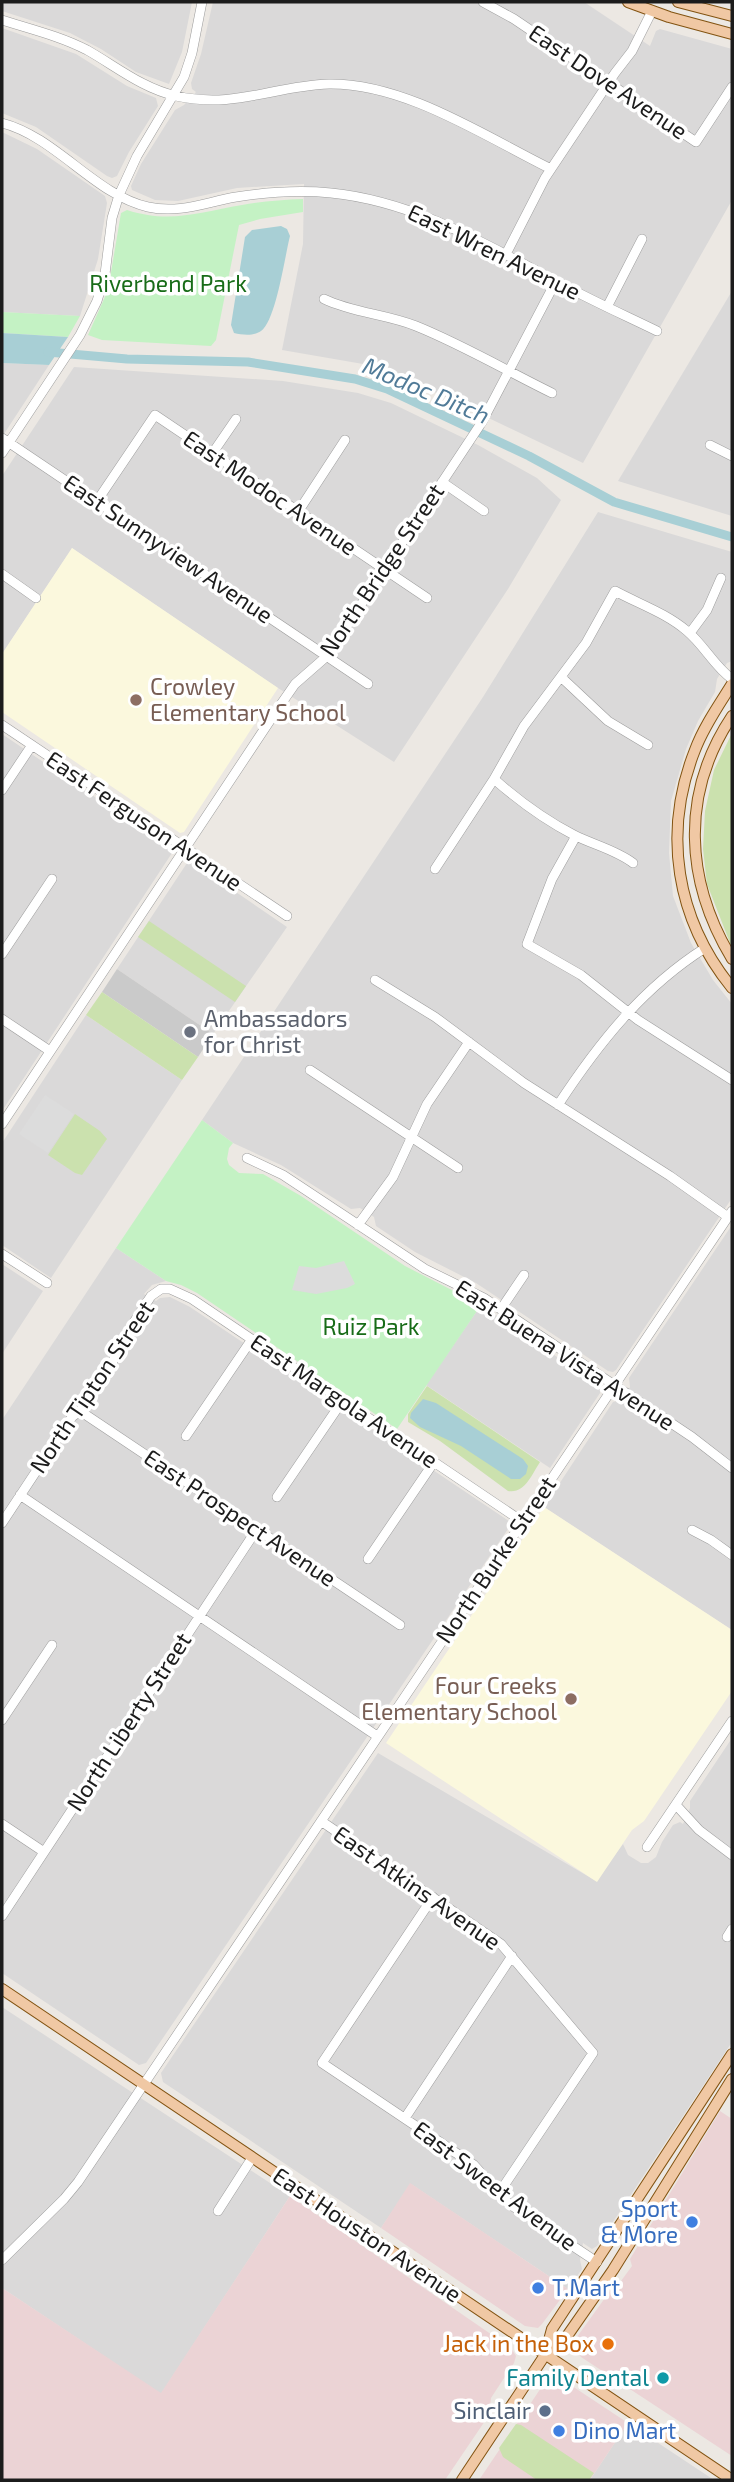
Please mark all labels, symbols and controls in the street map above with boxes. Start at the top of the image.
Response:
street label: East Dove Avenue [524,18,693,145]
street label: East Wren Avenue [404,197,585,305]
park label: Riverbend Park [89,269,247,297]
water label: Modoc Ditch [359,350,494,429]
street label: East Modoc Avenue [178,424,363,561]
street label: East Sunnyview Avenue [59,468,279,629]
street label: North Bridge Street [313,478,449,661]
place label: Crowley Elementary School [150,672,346,726]
marker: Crowley Elementary School [128,692,144,708]
street label: East Ferguson Avenue [41,744,248,896]
place label: Ambassadors for Christ [204,1004,347,1058]
marker: Ambassadors for Christ [182,1024,198,1040]
street label: East Buena Vista Avenue [451,1273,680,1436]
street label: North Tipton Street [23,1295,159,1478]
park label: Ruiz Park [323,1312,420,1340]
street label: East Margola Avenue [246,1327,444,1473]
street label: East Prospect Avenue [139,1442,342,1592]
street label: North Burke Street [429,1471,561,1648]
street label: North Liberty Street [60,1627,197,1816]
place label: Four Creeks Elementary School [361,1671,557,1725]
marker: Four Creeks Elementary School [563,1691,579,1707]
street label: East Atkins Avenue [329,1819,506,1955]
street label: East Sweet Avenue [408,2114,583,2256]
street label: East Houston Avenue [268,2161,467,2308]
place label: Sport & More [601,2194,678,2248]
marker: Sport & More [684,2214,700,2230]
place label: T.Mart [552,2273,620,2301]
marker: T.Mart [530,2280,546,2296]
place label: Jack in the Box [443,2329,594,2357]
marker: Jack in the Box [600,2336,616,2352]
place label: Family Dental [506,2363,649,2391]
marker: Family Dental [655,2370,671,2386]
place label: Sinclair [453,2396,531,2424]
marker: Sinclair [537,2403,553,2419]
place label: Dino Mart [573,2416,677,2444]
marker: Dino Mart [551,2423,567,2439]

